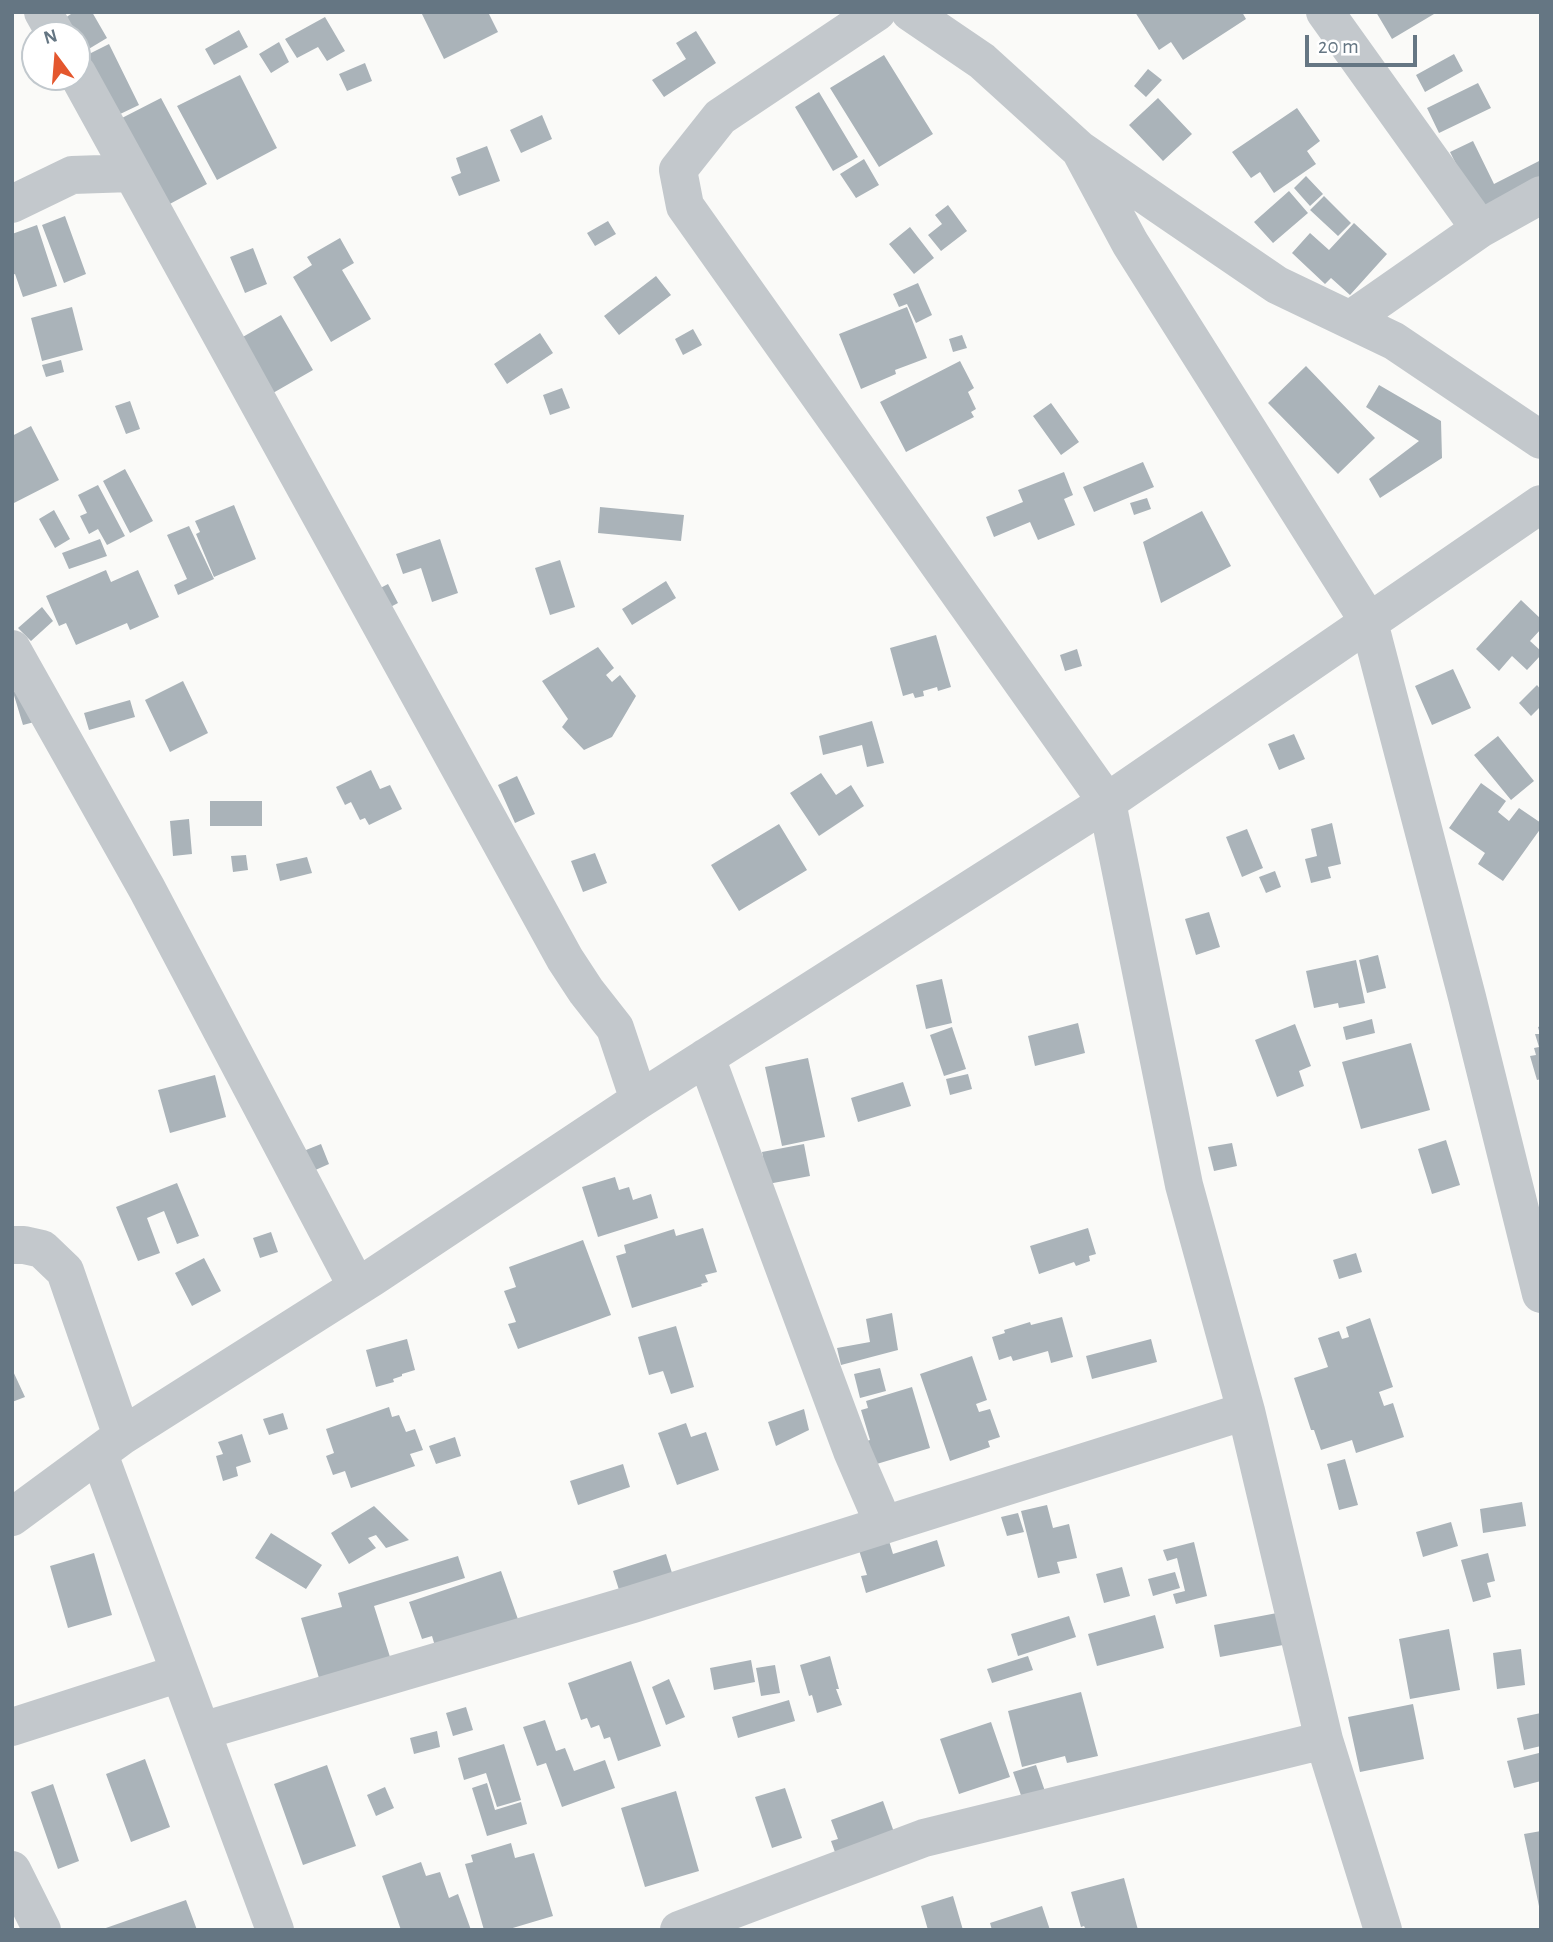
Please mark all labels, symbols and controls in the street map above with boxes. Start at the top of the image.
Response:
north arrow [21,21,91,91]
scale bar [1308,21,1420,65]
text: N [42,26,60,48]
text: 20 m [1318,36,1359,57]

